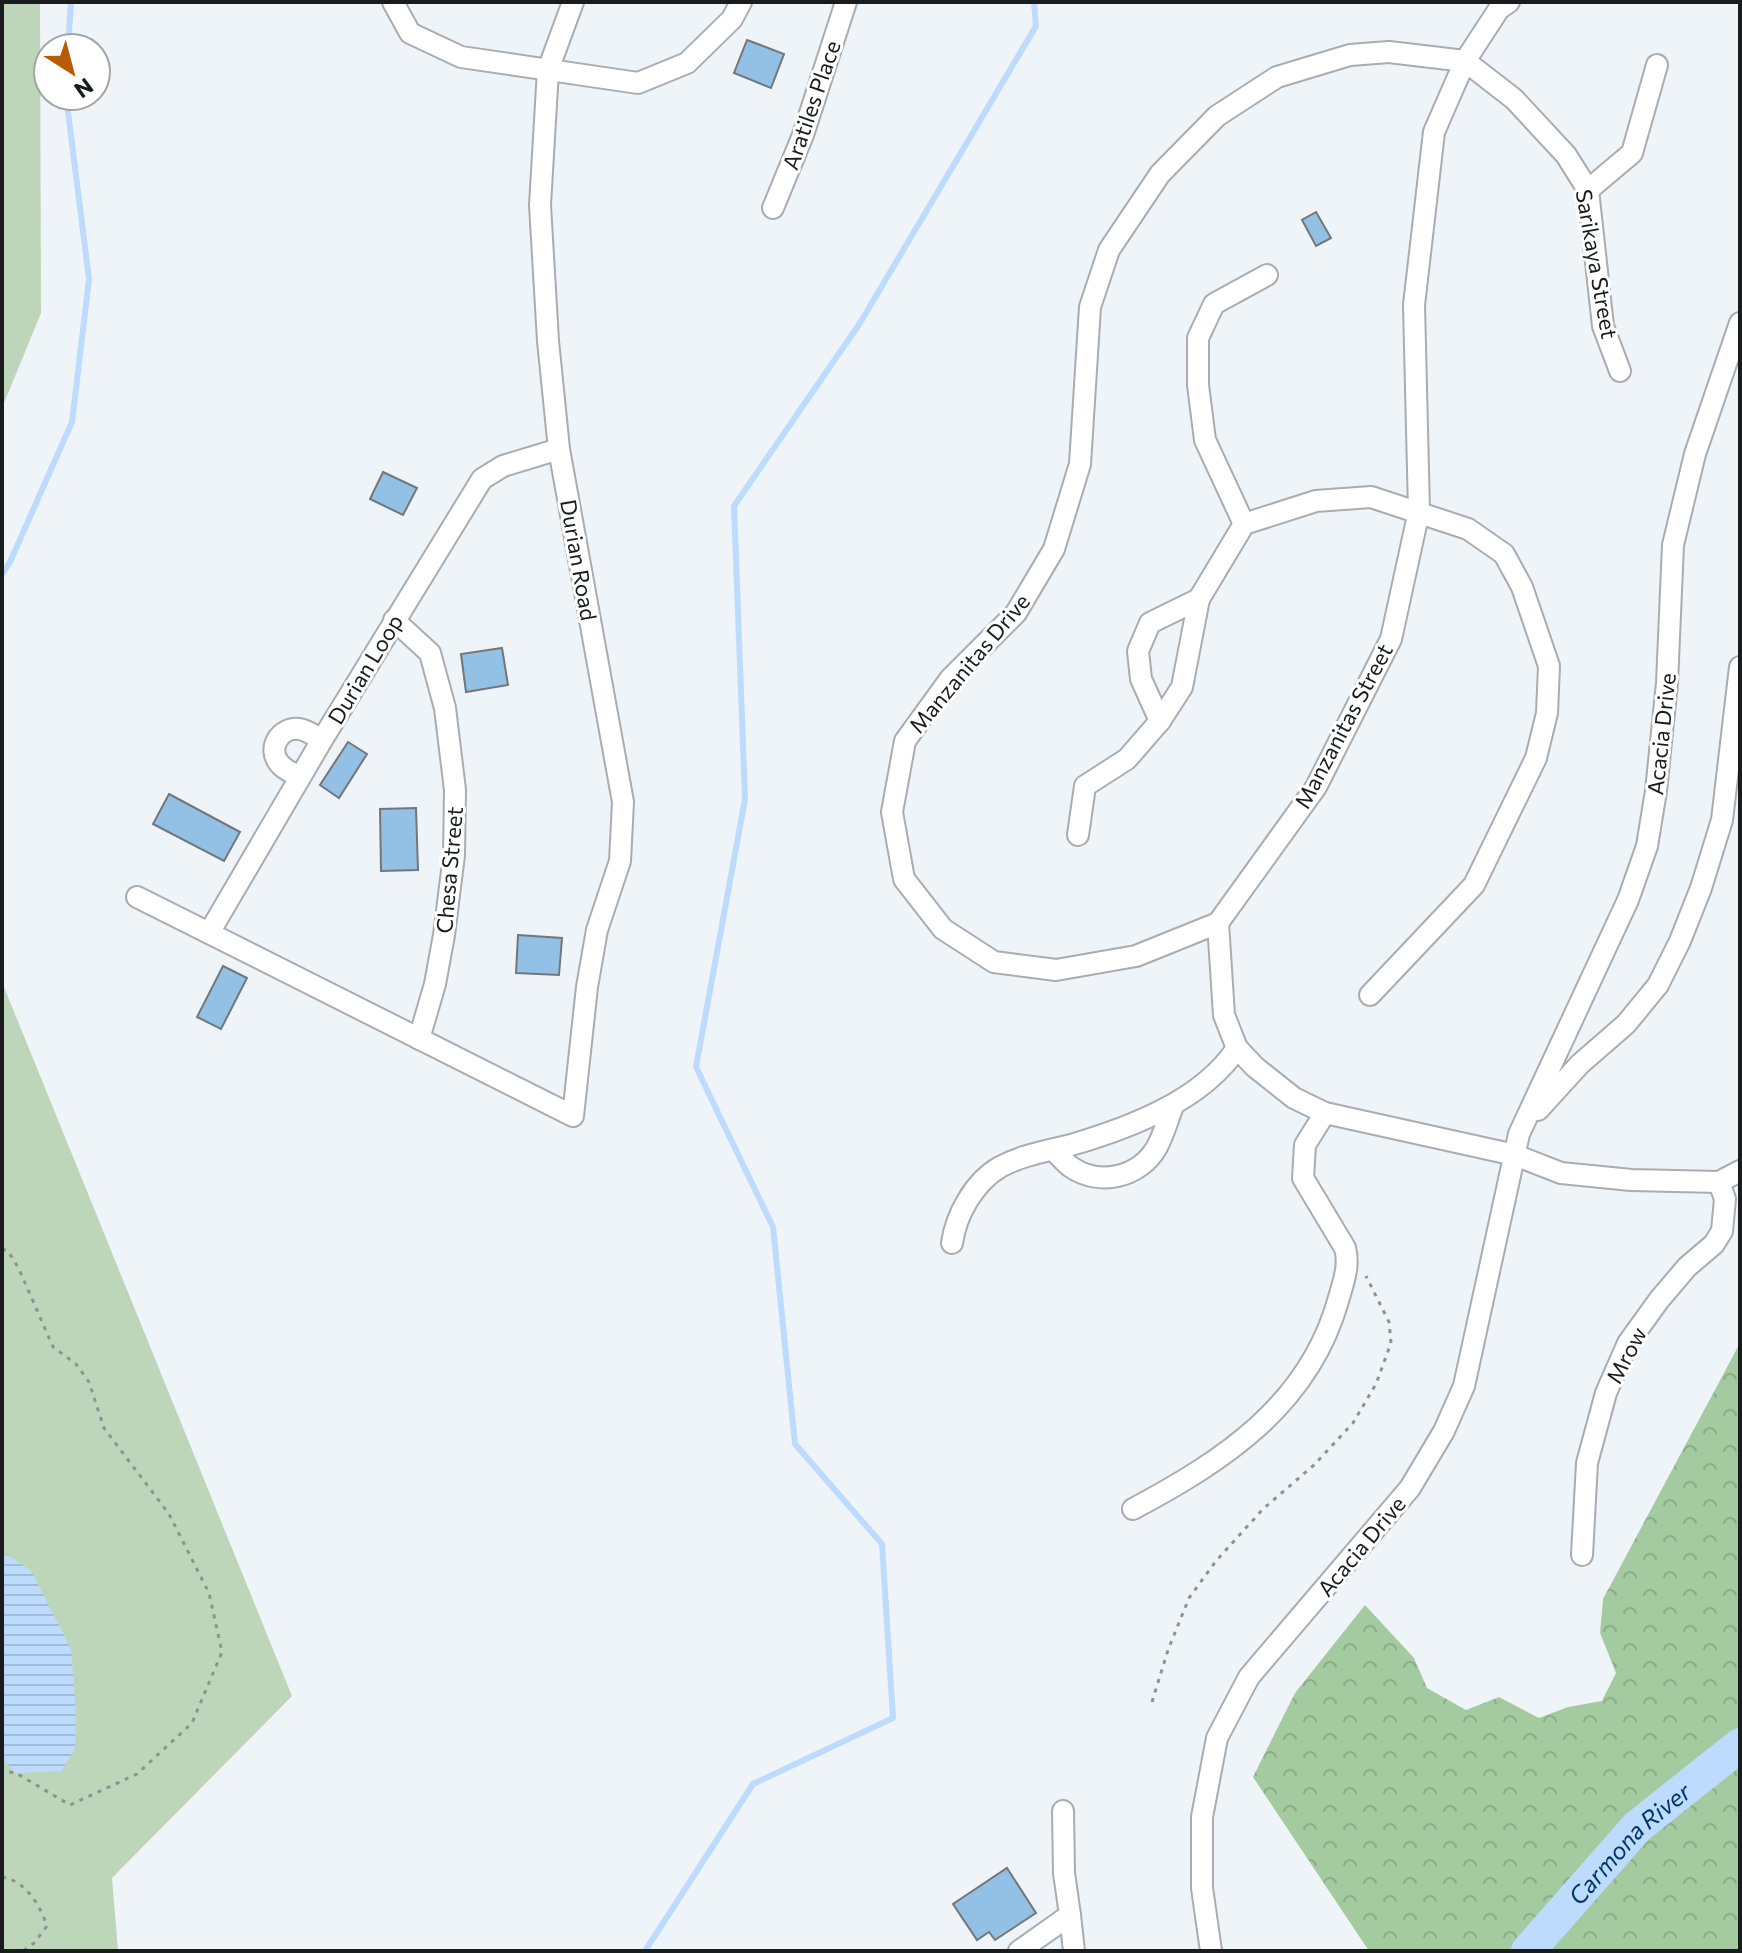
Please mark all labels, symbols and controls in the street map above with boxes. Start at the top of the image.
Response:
north arrow [32,32,112,112]
street label: Aratiles Place [776,37,846,173]
text: N [69,73,99,104]
street label: Sarikaya Street [1571,187,1623,341]
street label: Durian Road [555,497,603,623]
street label: Manzanitas Drive [903,588,1035,738]
street label: Durian Loop [322,609,408,729]
street label: Manzanitas Street [1288,639,1398,813]
street label: Acacia Drive [1641,672,1681,796]
street label: Chesa Street [430,805,468,935]
street label: Mrow [1600,1322,1652,1388]
street label: Acacia Drive [1311,1490,1411,1602]
water label: Carmona River [1562,1775,1697,1910]

